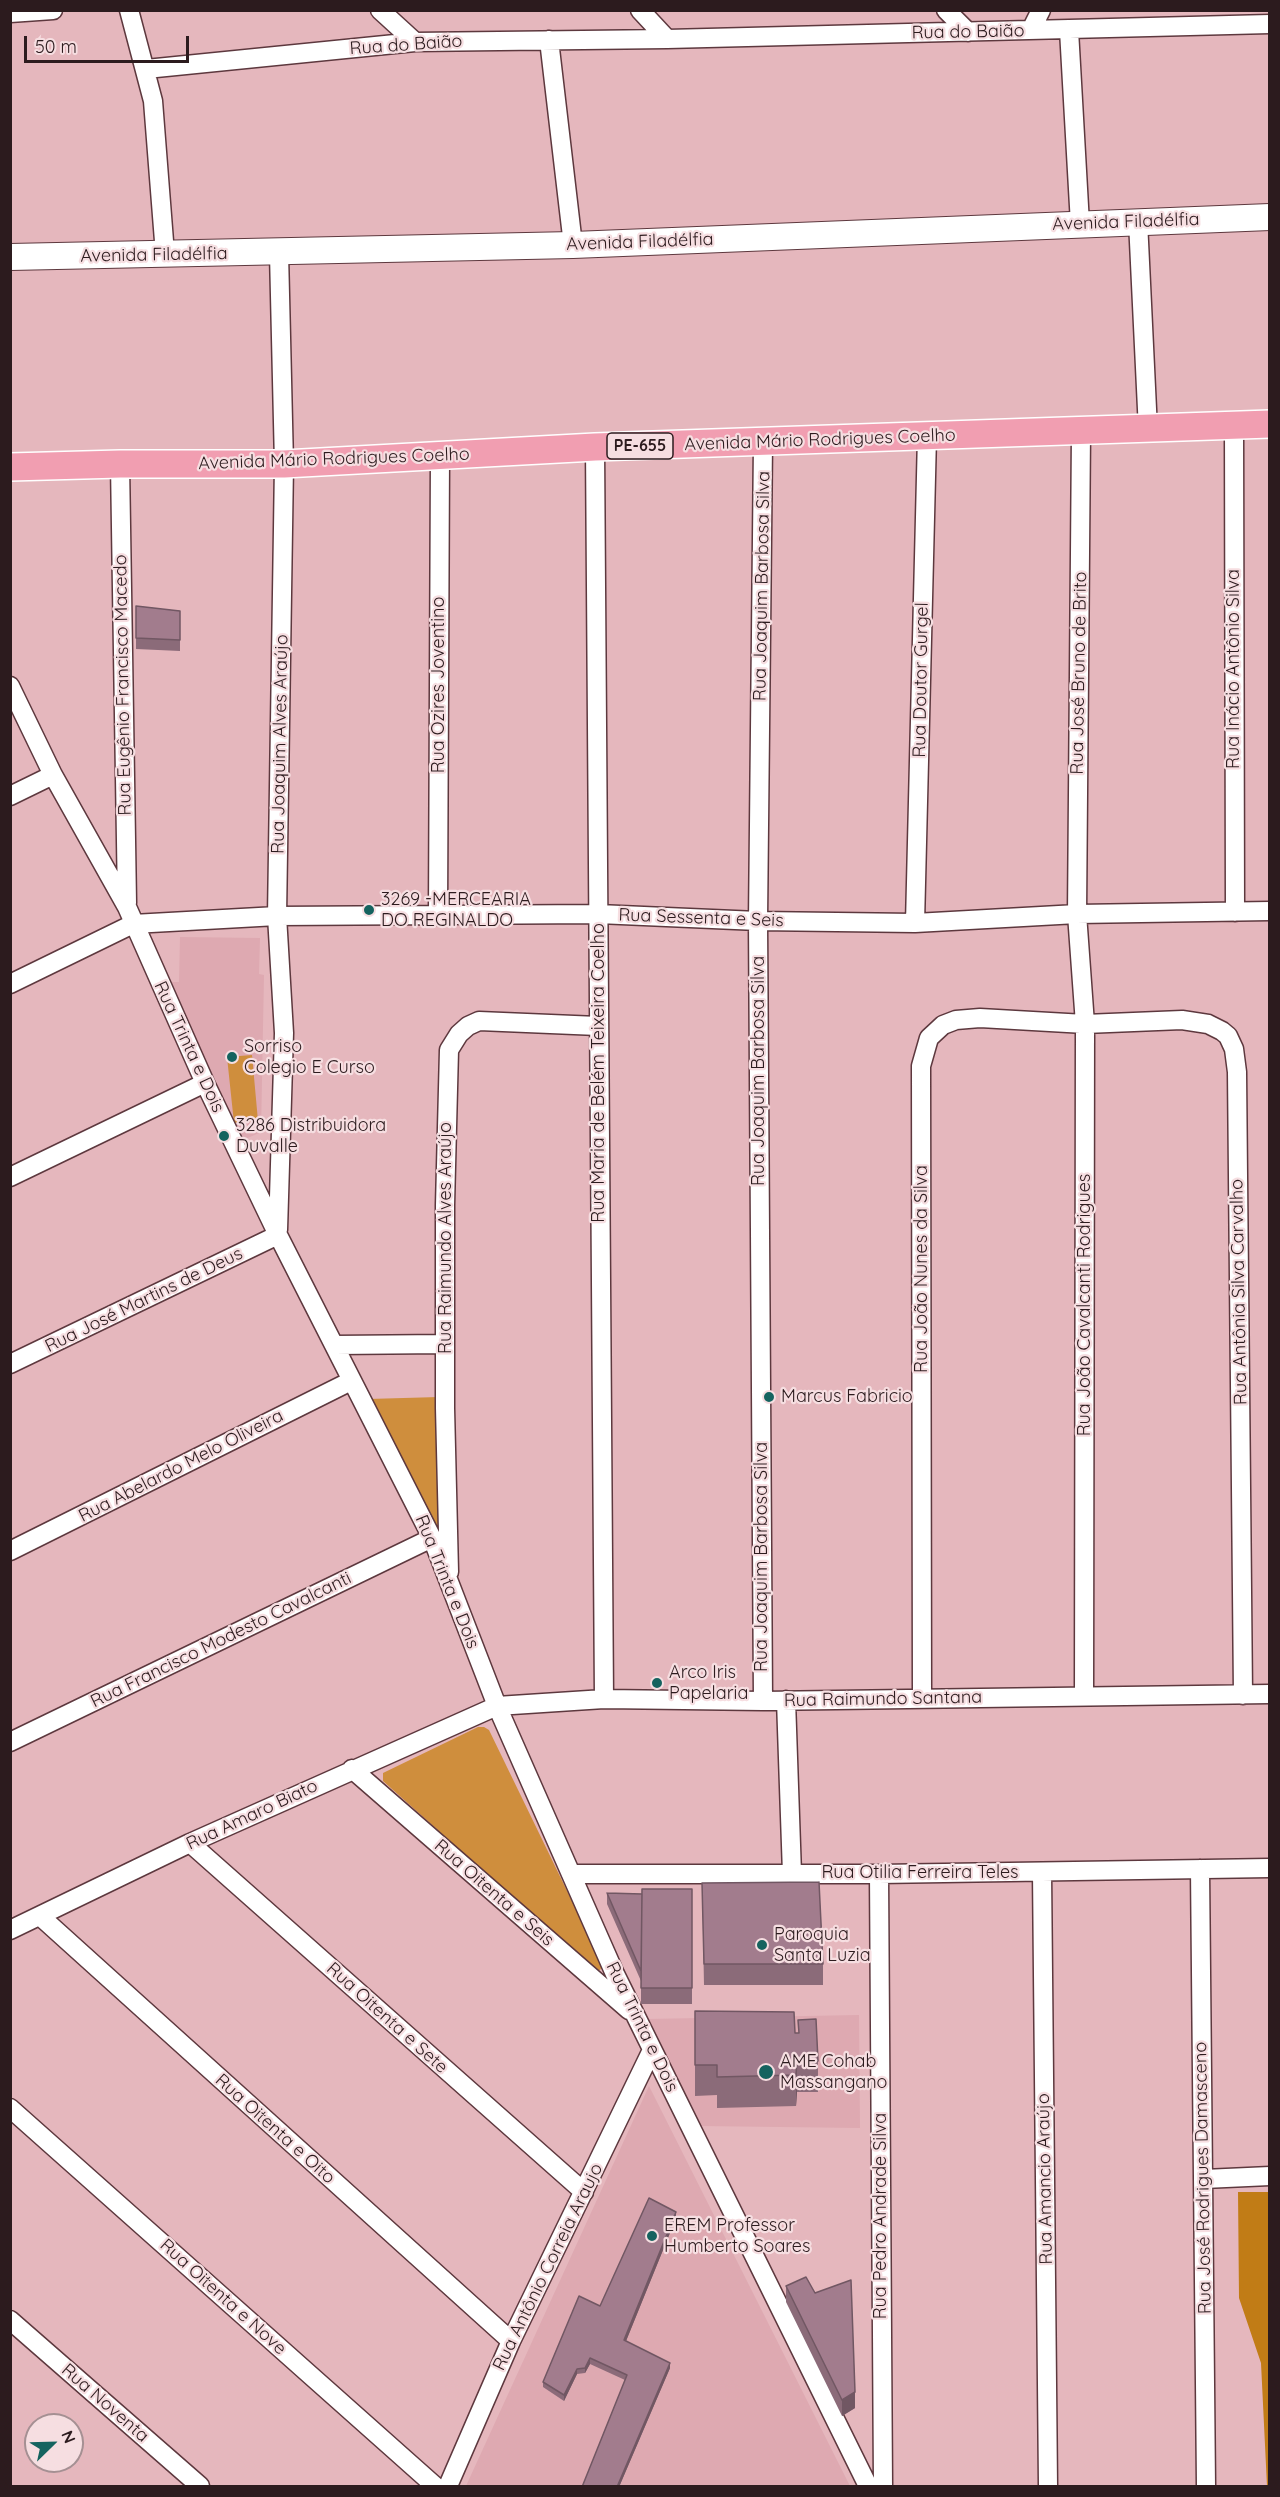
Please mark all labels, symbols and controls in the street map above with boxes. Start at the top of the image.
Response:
street label: Rua do Baião [911,20,1025,44]
scale bar [27,24,192,62]
street label: Rua do Baião [349,30,463,60]
text: 50 m [35,35,77,58]
street label: Avenida Filadélfia [1052,209,1200,235]
street label: Avenida Filadélfia [566,229,714,255]
street label: Avenida Filadélfia [80,243,228,267]
street label: Avenida Mário Rodrigues Coelho [684,424,956,456]
road number: PE-655 [607,433,673,459]
street label: Avenida Mário Rodrigues Coelho [198,443,470,475]
street label: Rua Joaquim Barbosa Silva [749,471,775,701]
street label: Rua Eugênio Francisco Macedo [110,554,136,816]
street label: Rua Inácio Antônio Silva [1223,569,1245,769]
street label: Rua José Bruno de Brito [1066,571,1092,775]
street label: Rua Ozires Joventino [428,597,450,773]
street label: Rua Doutor Gurgel [909,602,933,758]
street label: Rua Joaquim Alves Araújo [267,634,293,854]
place label: 3269 -MERCEARIA DO REGINALDO [381,889,531,932]
marker: 3269 -MERCEARIA DO REGINALDO [362,903,376,917]
street label: Rua Sessenta e Seis [618,904,784,932]
street label: Rua Maria de Belém Teixeira Coelho [588,923,610,1223]
street label: Rua Joaquim Barbosa Silva [748,956,770,1186]
street label: Rua Trinta e Dois [149,978,229,1116]
place label: Sorriso Colegio E Curso [244,1036,375,1078]
marker: Sorriso Colegio E Curso [225,1050,239,1064]
place label: 3286 Distribuidora Duvalle [236,1115,386,1158]
street label: Rua Raimundo Alves Araújo [435,1122,457,1354]
marker: 3286 Distribuidora Duvalle [217,1129,231,1143]
street label: Rua João Nunes da Silva [911,1165,933,1373]
street label: Rua João Cavalcanti Rodrigues [1074,1174,1096,1436]
street label: Rua Antônia Silva Carvalho [1226,1179,1252,1405]
street label: Rua José Martins de Deus [42,1243,246,1357]
place label: Marcus Fabricio [781,1386,913,1408]
marker: Marcus Fabricio [762,1390,776,1404]
street label: Rua Abelardo Melo Oliveira [75,1405,287,1527]
street label: Rua Joaquim Barbosa Silva [751,1442,773,1672]
street label: Rua Trinta e Dois [410,1512,484,1652]
street label: Rua Francisco Modesto Cavalcanti [87,1567,355,1713]
place label: Arco Iris Papelaria [669,1662,748,1704]
marker: Arco Iris Papelaria [650,1676,664,1690]
street label: Rua Raimundo Santana [784,1686,982,1712]
street label: Rua Amaro Biato [183,1775,321,1855]
street label: Rua Oitenta e Seis [430,1835,558,1951]
street label: Rua Otilia Ferreira Teles [821,1862,1019,1884]
place label: Paroquia Santa Luzia [774,1924,871,1966]
marker: Paroquia Santa Luzia [755,1938,769,1952]
street label: Rua Oitenta e Sete [322,1958,452,2078]
street label: Rua Trinta e Dois [601,1958,683,2096]
street label: Rua José Rodrigues Damasceno [1190,2042,1216,2314]
place label: AME Cohab Massangano [780,2051,887,2094]
marker: AME Cohab Massangano [757,2063,775,2081]
street label: Rua Oitenta e Oito [211,2070,339,2188]
street label: Rua Amancio Araújo [1033,2093,1057,2265]
street label: Rua Pedro Andrade Silva [870,2113,892,2319]
street label: Rua Antônio Correia Araujo [488,2160,608,2374]
place label: EREM Professor Humberto Soares [664,2215,810,2258]
marker: EREM Professor Humberto Soares [645,2229,659,2243]
street label: Rua Oitenta e Nove [155,2235,291,2359]
street label: Rua Noventa [57,2359,153,2447]
north arrow [24,2413,84,2473]

